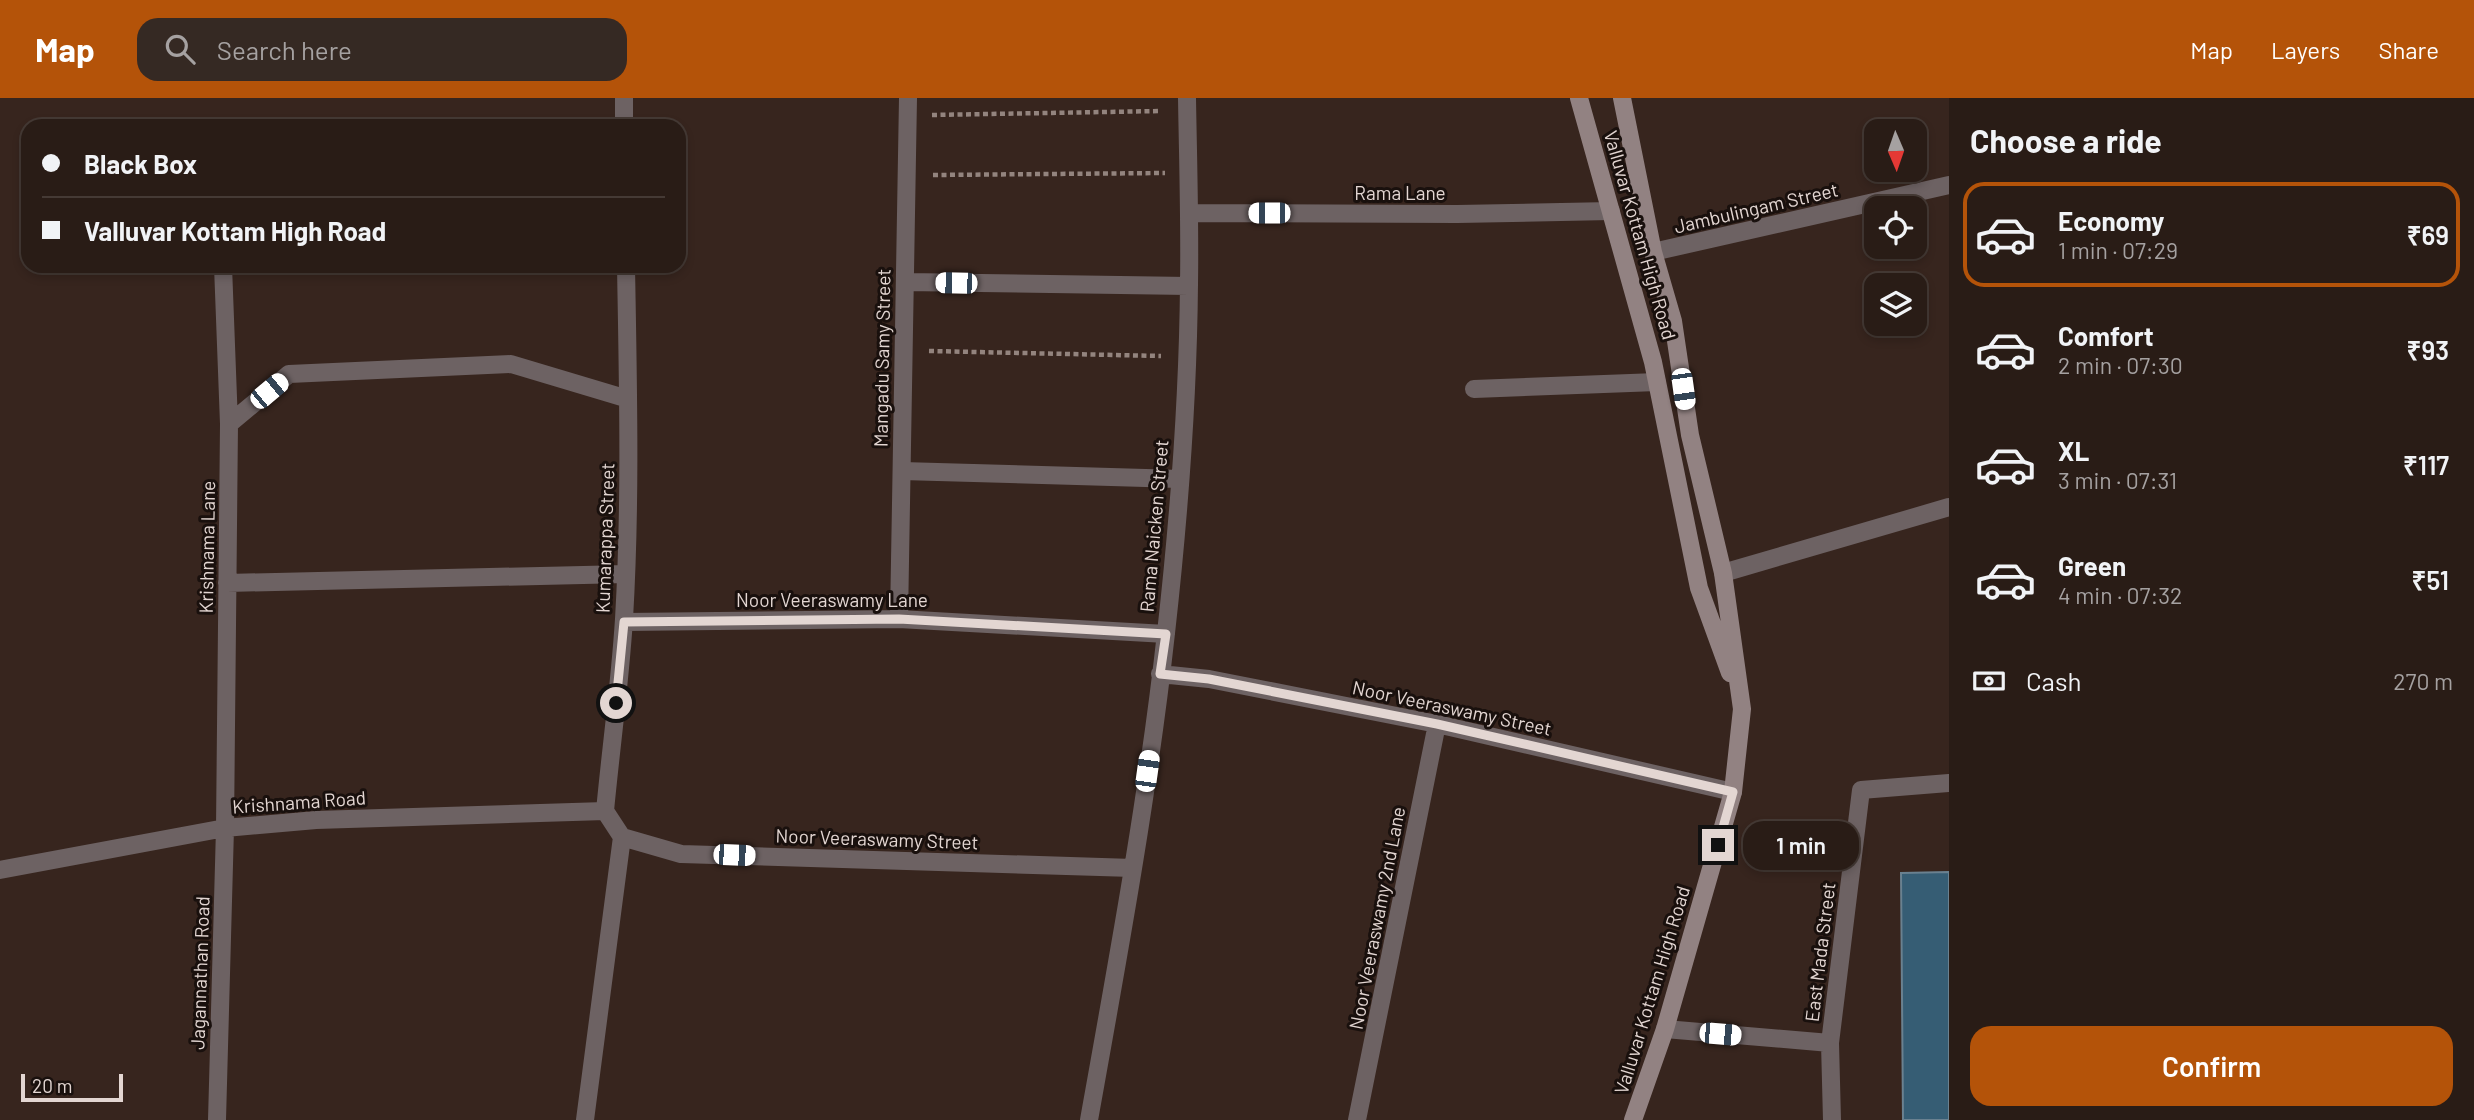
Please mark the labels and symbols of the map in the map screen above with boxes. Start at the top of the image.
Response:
north arrow [1864,119,1927,182]
street label: Valluvar Kottam High Road [1600,128,1681,342]
street label: Jambulingam Street [1672,177,1840,238]
street label: Rama Lane [1354,181,1446,204]
car [1249,203,1291,224]
street label: Mangadu Samy Street [868,269,895,447]
car [935,272,978,294]
car [1670,367,1697,411]
car [247,369,292,413]
street label: Rama Naicken Street [1135,439,1172,613]
street label: Kumarappa Street [590,463,619,613]
street label: Krishnama Lane [194,480,219,614]
street label: Noor Veeraswamy Lane [736,588,928,611]
street label: Noor Veeraswamy Street [1350,675,1554,740]
route start [600,687,632,719]
car [1134,749,1161,793]
street label: Krishnama Road [231,785,367,818]
street label: Noor Veeraswamy 2nd Lane [1344,805,1409,1031]
callout: 1 min [1742,820,1858,870]
street label: Noor Veeraswamy Street [775,823,979,854]
route end [1702,829,1734,861]
car [713,844,756,866]
street label: East Mada Street [1800,881,1839,1023]
street label: Valluvar Kottam High Road [1609,883,1694,1097]
street label: Jagannathan Road [185,896,214,1050]
car [1699,1022,1742,1046]
scale bar [21,1071,122,1103]

